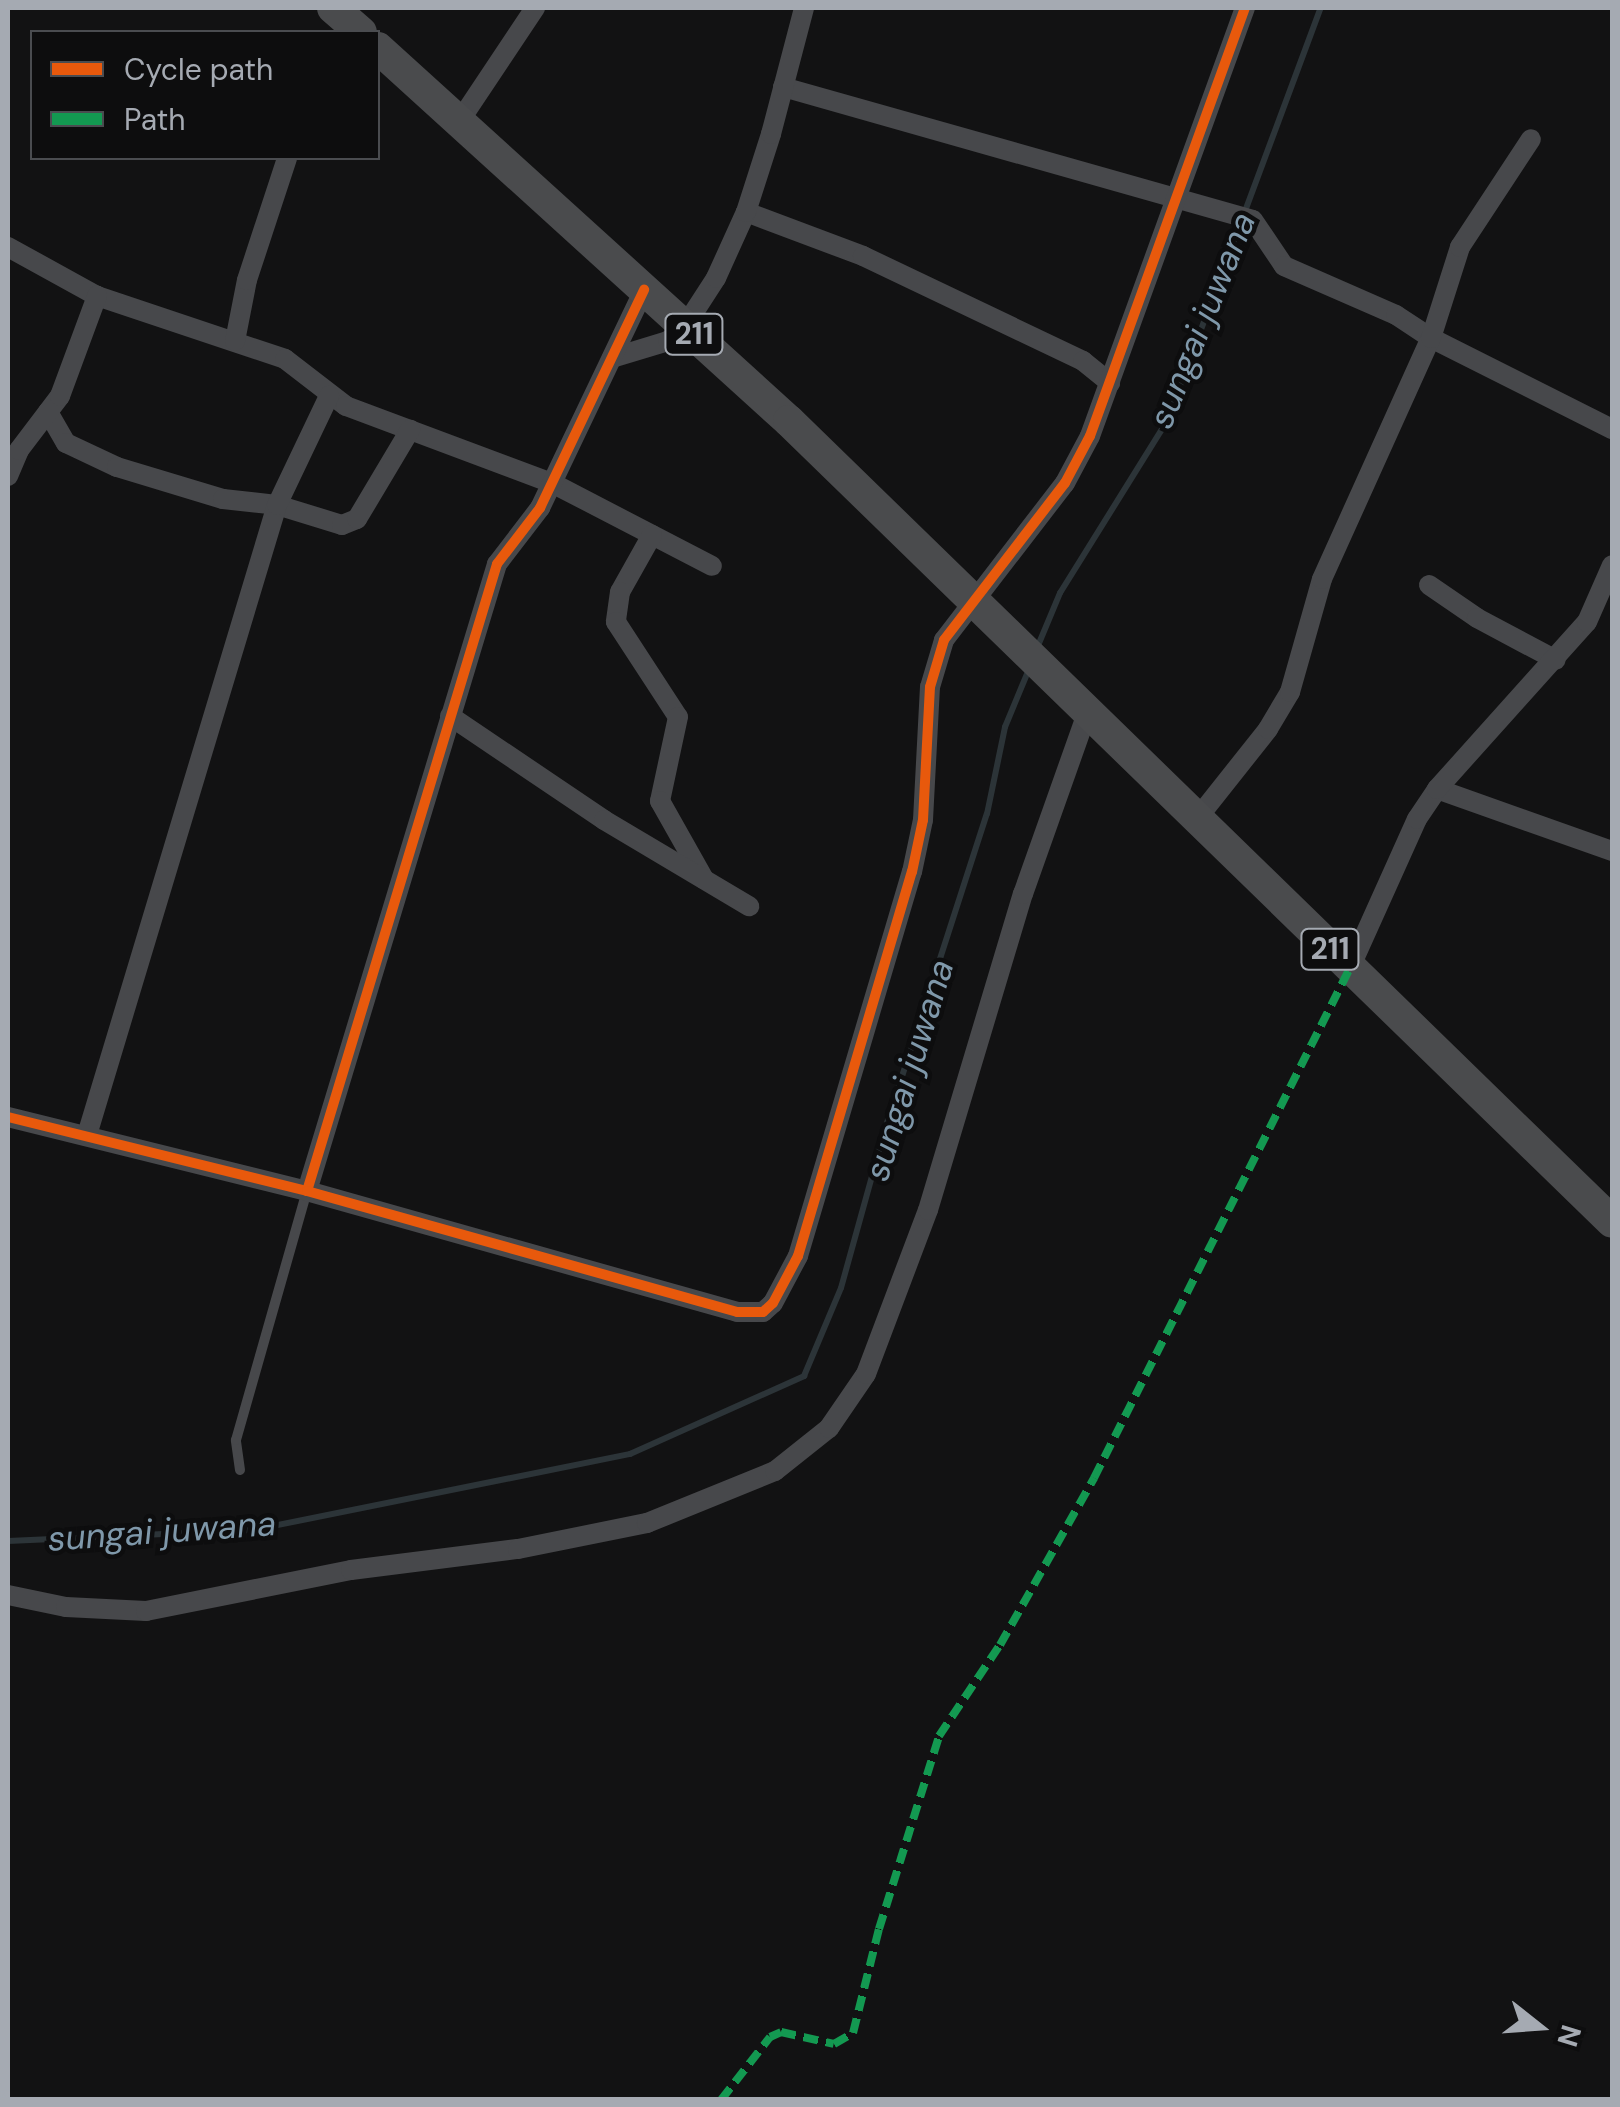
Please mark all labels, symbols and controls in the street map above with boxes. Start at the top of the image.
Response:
legend [30,30,380,160]
text: Cycle path [124,50,273,89]
text: Path [124,100,186,139]
water label: sungai juwana [1140,206,1264,434]
road number: 211 [664,309,724,359]
road number: 211 [1300,924,1360,974]
water label: sungai juwana [855,954,963,1186]
water label: sungai juwana [46,1502,278,1560]
north arrow [1490,1977,1590,2077]
text: N [1548,2021,1590,2051]

